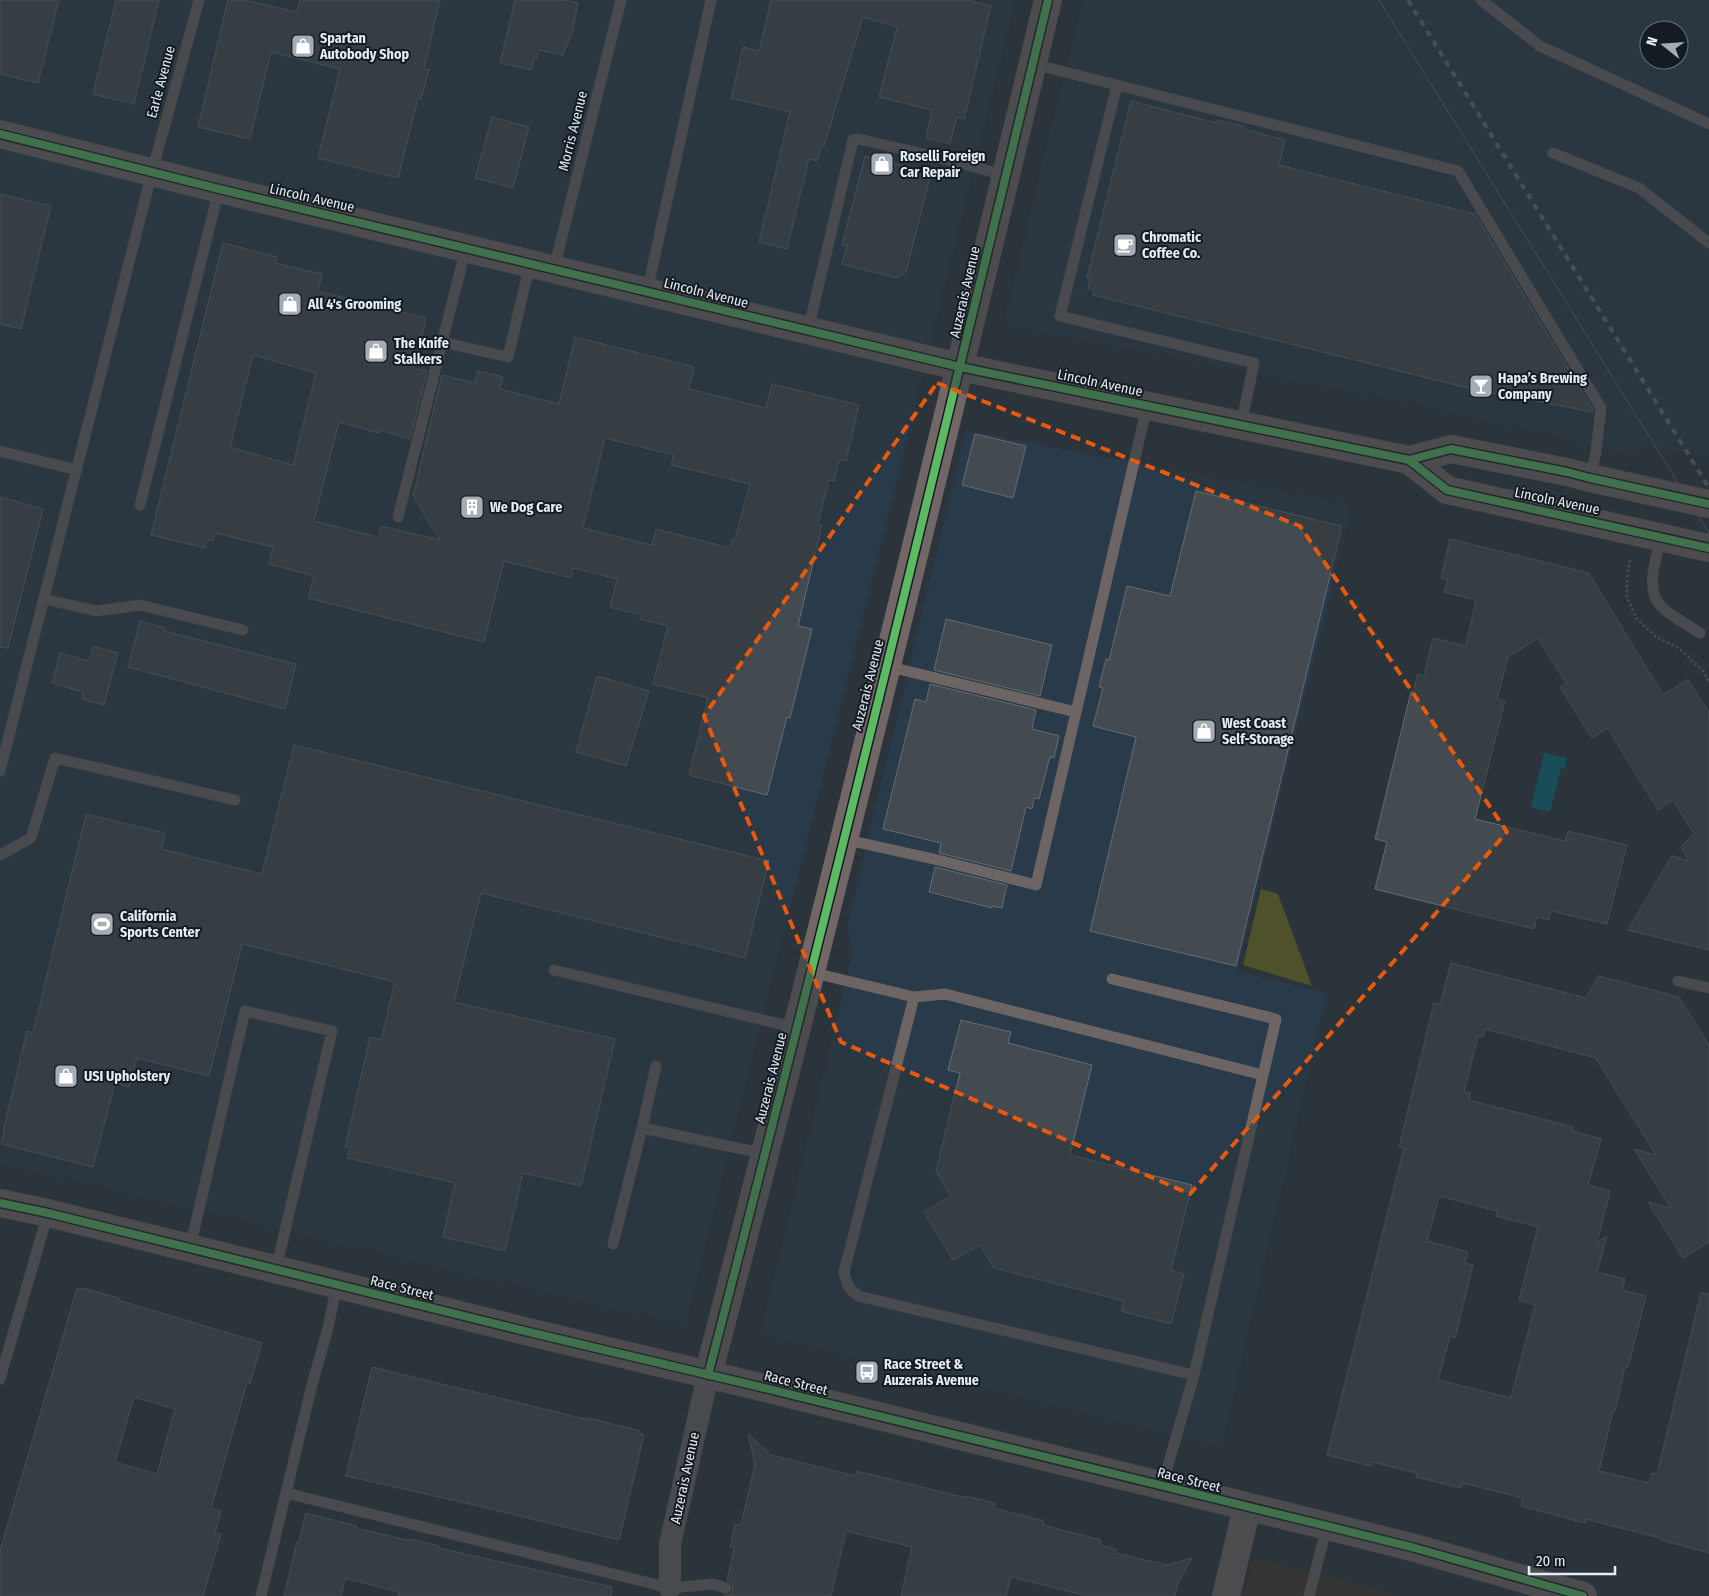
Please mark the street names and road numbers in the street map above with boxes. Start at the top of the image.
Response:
street label: Earle Avenue [143,44,179,120]
street label: Morris Avenue [555,89,591,173]
street label: Lincoln Avenue [268,180,356,216]
street label: Auzerais Avenue [946,245,984,339]
street label: Lincoln Avenue [662,274,750,312]
street label: Lincoln Avenue [1056,366,1144,400]
street label: Lincoln Avenue [1513,484,1601,518]
street label: Auzerais Avenue [848,638,888,732]
street label: Auzerais Avenue [751,1031,791,1125]
street label: Race Street [369,1272,436,1304]
street label: Race Street [763,1367,830,1399]
street label: Auzerais Avenue [667,1431,703,1525]
street label: Race Street [1156,1464,1223,1496]

